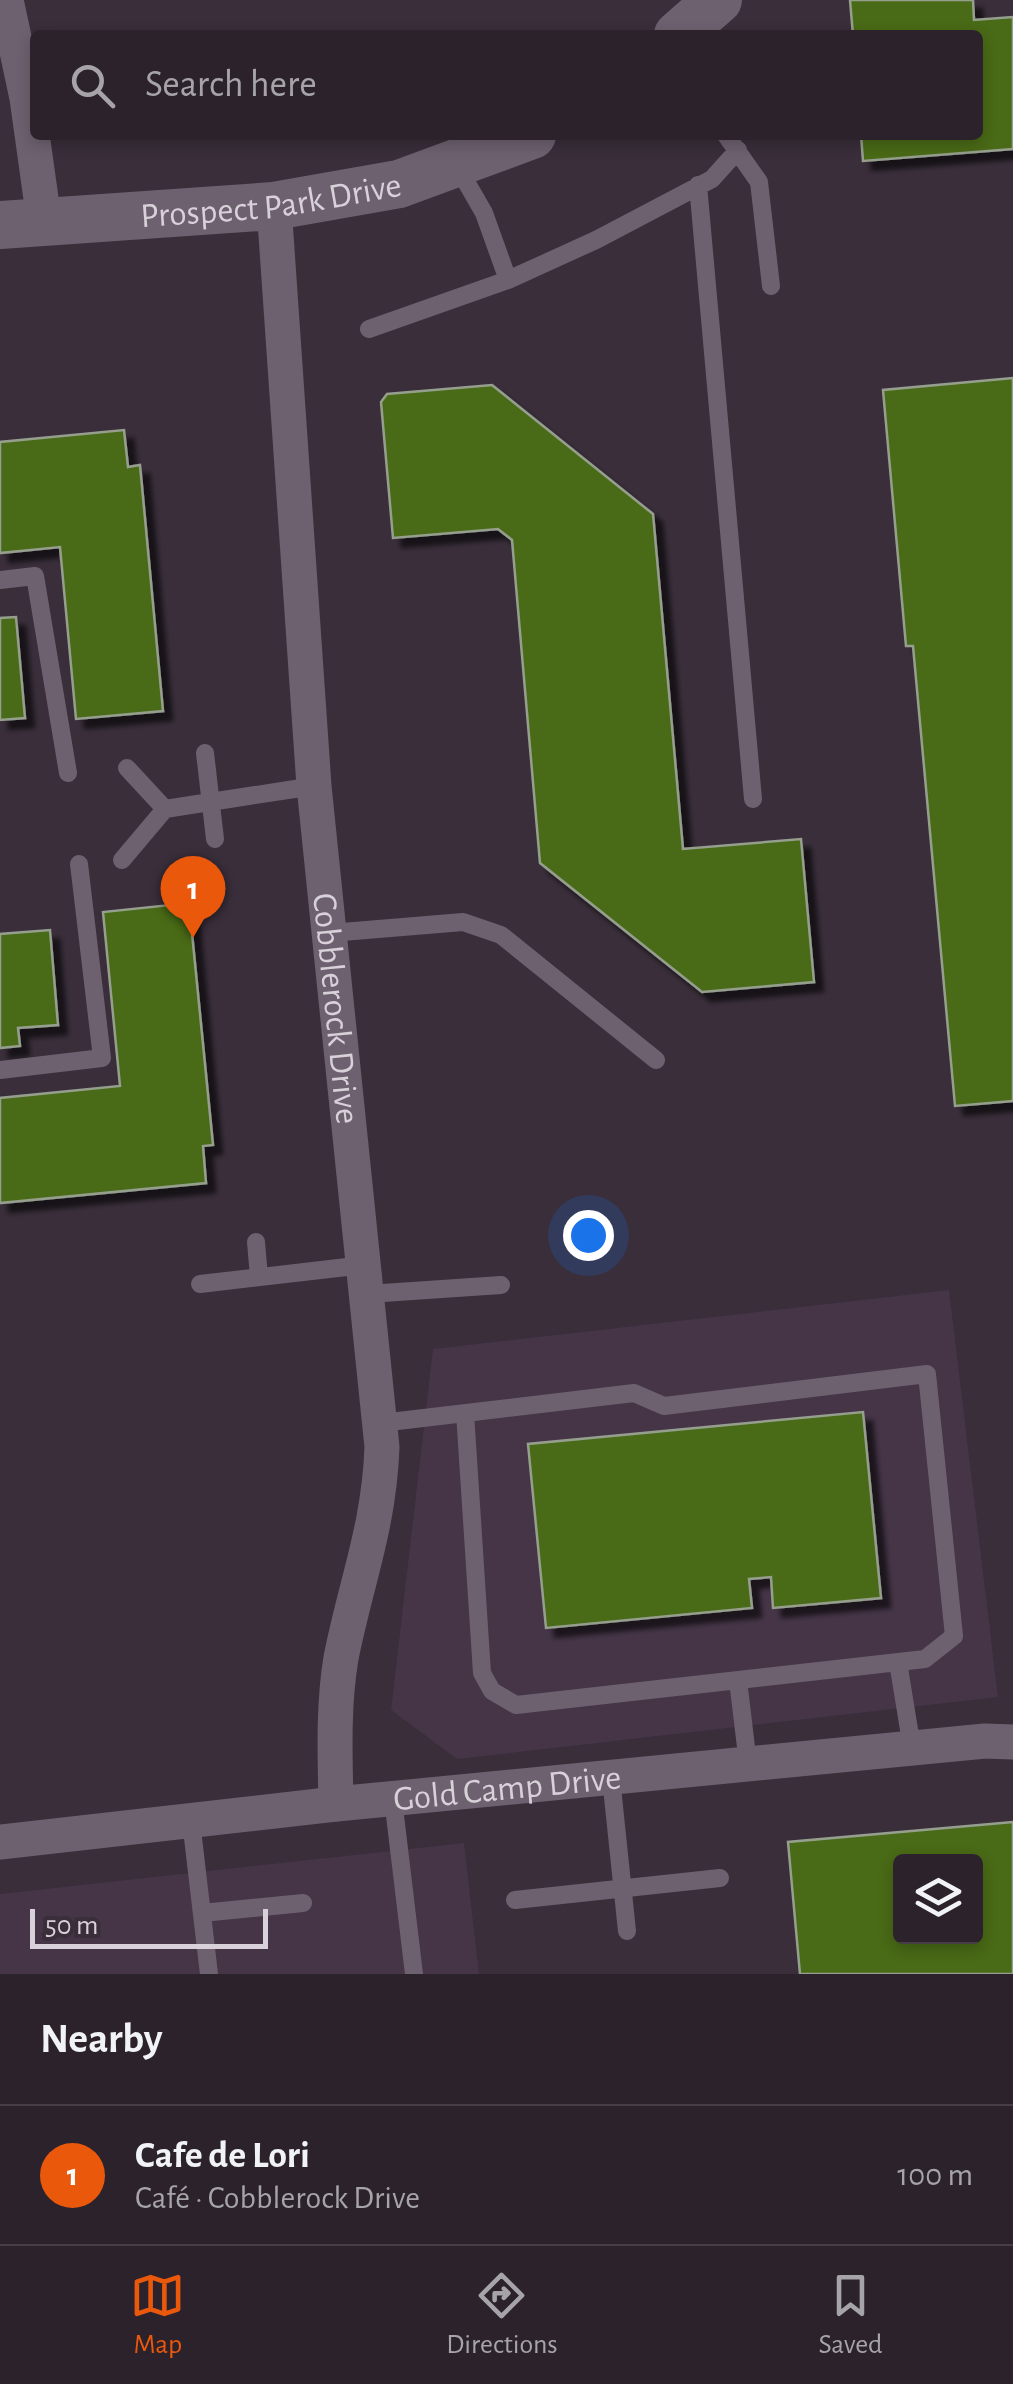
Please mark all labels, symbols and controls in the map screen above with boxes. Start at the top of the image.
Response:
search box [30,30,983,140]
icon: search [65,58,120,113]
text: Search here [145,66,317,104]
street label: Prospect Park Drive [139,168,404,234]
pin: 1 [160,856,226,938]
street label: Cobblerock Drive [306,891,365,1126]
your location [563,1210,614,1261]
street label: Gold Camp Drive [392,1760,623,1817]
map controls [893,1854,983,1944]
button: layers [893,1854,983,1944]
scale bar [30,1904,268,1948]
text: 50 m [45,1912,99,1940]
text: Nearby [40,2018,163,2060]
text: Cafe de Lori [135,2137,310,2175]
text: 1 [67,2159,78,2191]
text: 100 m [897,2159,973,2191]
text: Café · Cobblerock Drive [135,2182,420,2214]
tab: Map [130,2268,185,2362]
tab: Directions [446,2268,558,2362]
tab: Saved [819,2268,883,2362]

